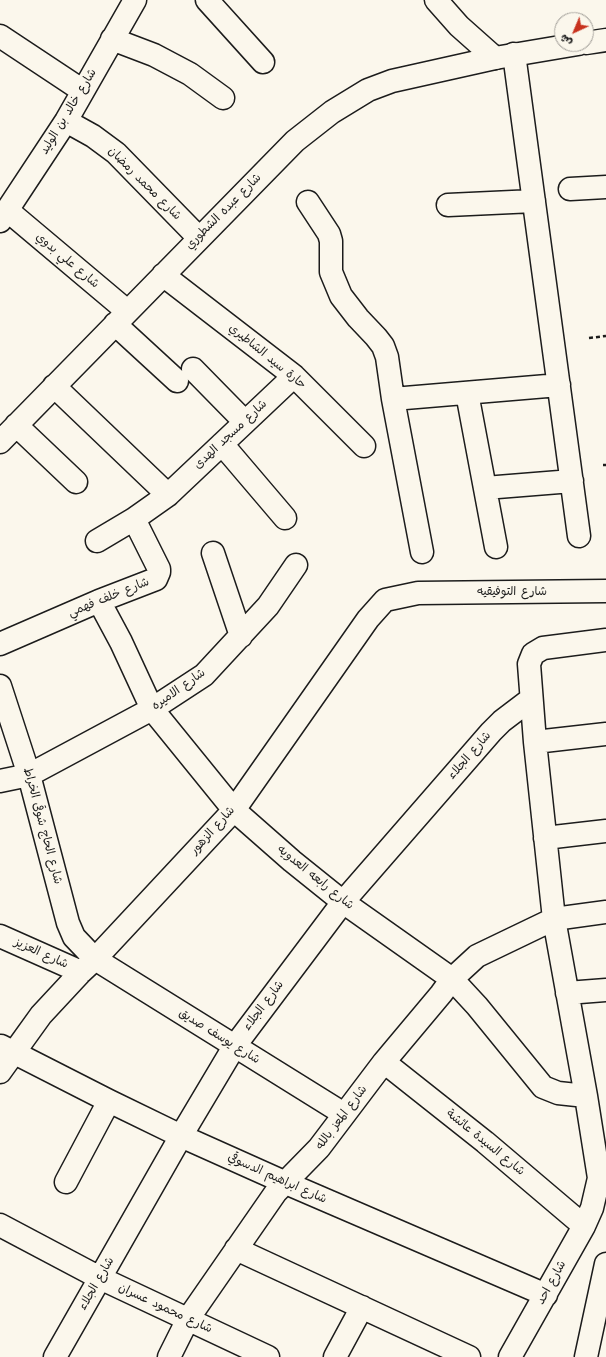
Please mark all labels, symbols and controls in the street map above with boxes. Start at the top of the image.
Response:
north arrow [554,12,594,52]
text: ش [556,31,576,50]
street label: شارع خالد بن الوليد [38,67,100,157]
street label: شارع محمد رمضان [104,144,184,224]
street label: شارع عبده الشطوري [183,171,265,253]
street label: شارع علي بدوي [32,230,102,292]
street label: حارة سيد الشاطيري [225,321,309,393]
street label: شارع مسجد الهدى [191,397,271,473]
street label: شارع خلف فهمي [66,575,152,621]
street label: شارع التوفيقيه [477,585,547,599]
street label: شارع الاميره [149,666,209,714]
street label: شارع الجلاء [445,729,495,783]
street label: شارع الحاج شوقى الخراط [19,766,65,886]
street label: شارع الزهور [187,804,239,858]
street label: شارع رابعه العدويه [274,843,356,913]
street label: شارع العزيز [12,936,70,972]
street label: شارع الجلاء [241,978,287,1034]
street label: شارع يوسف صديق [176,1006,262,1068]
street label: شارع المعز بالله [313,1083,371,1153]
street label: شارع السيدة عائشة [443,1107,527,1179]
street label: شارع ابراهيم الدسوقي [225,1151,329,1207]
street label: شارع الجلاء [76,1255,118,1313]
street label: شارع احد [534,1258,570,1308]
street label: شارع محمود عسران [116,1281,214,1337]

